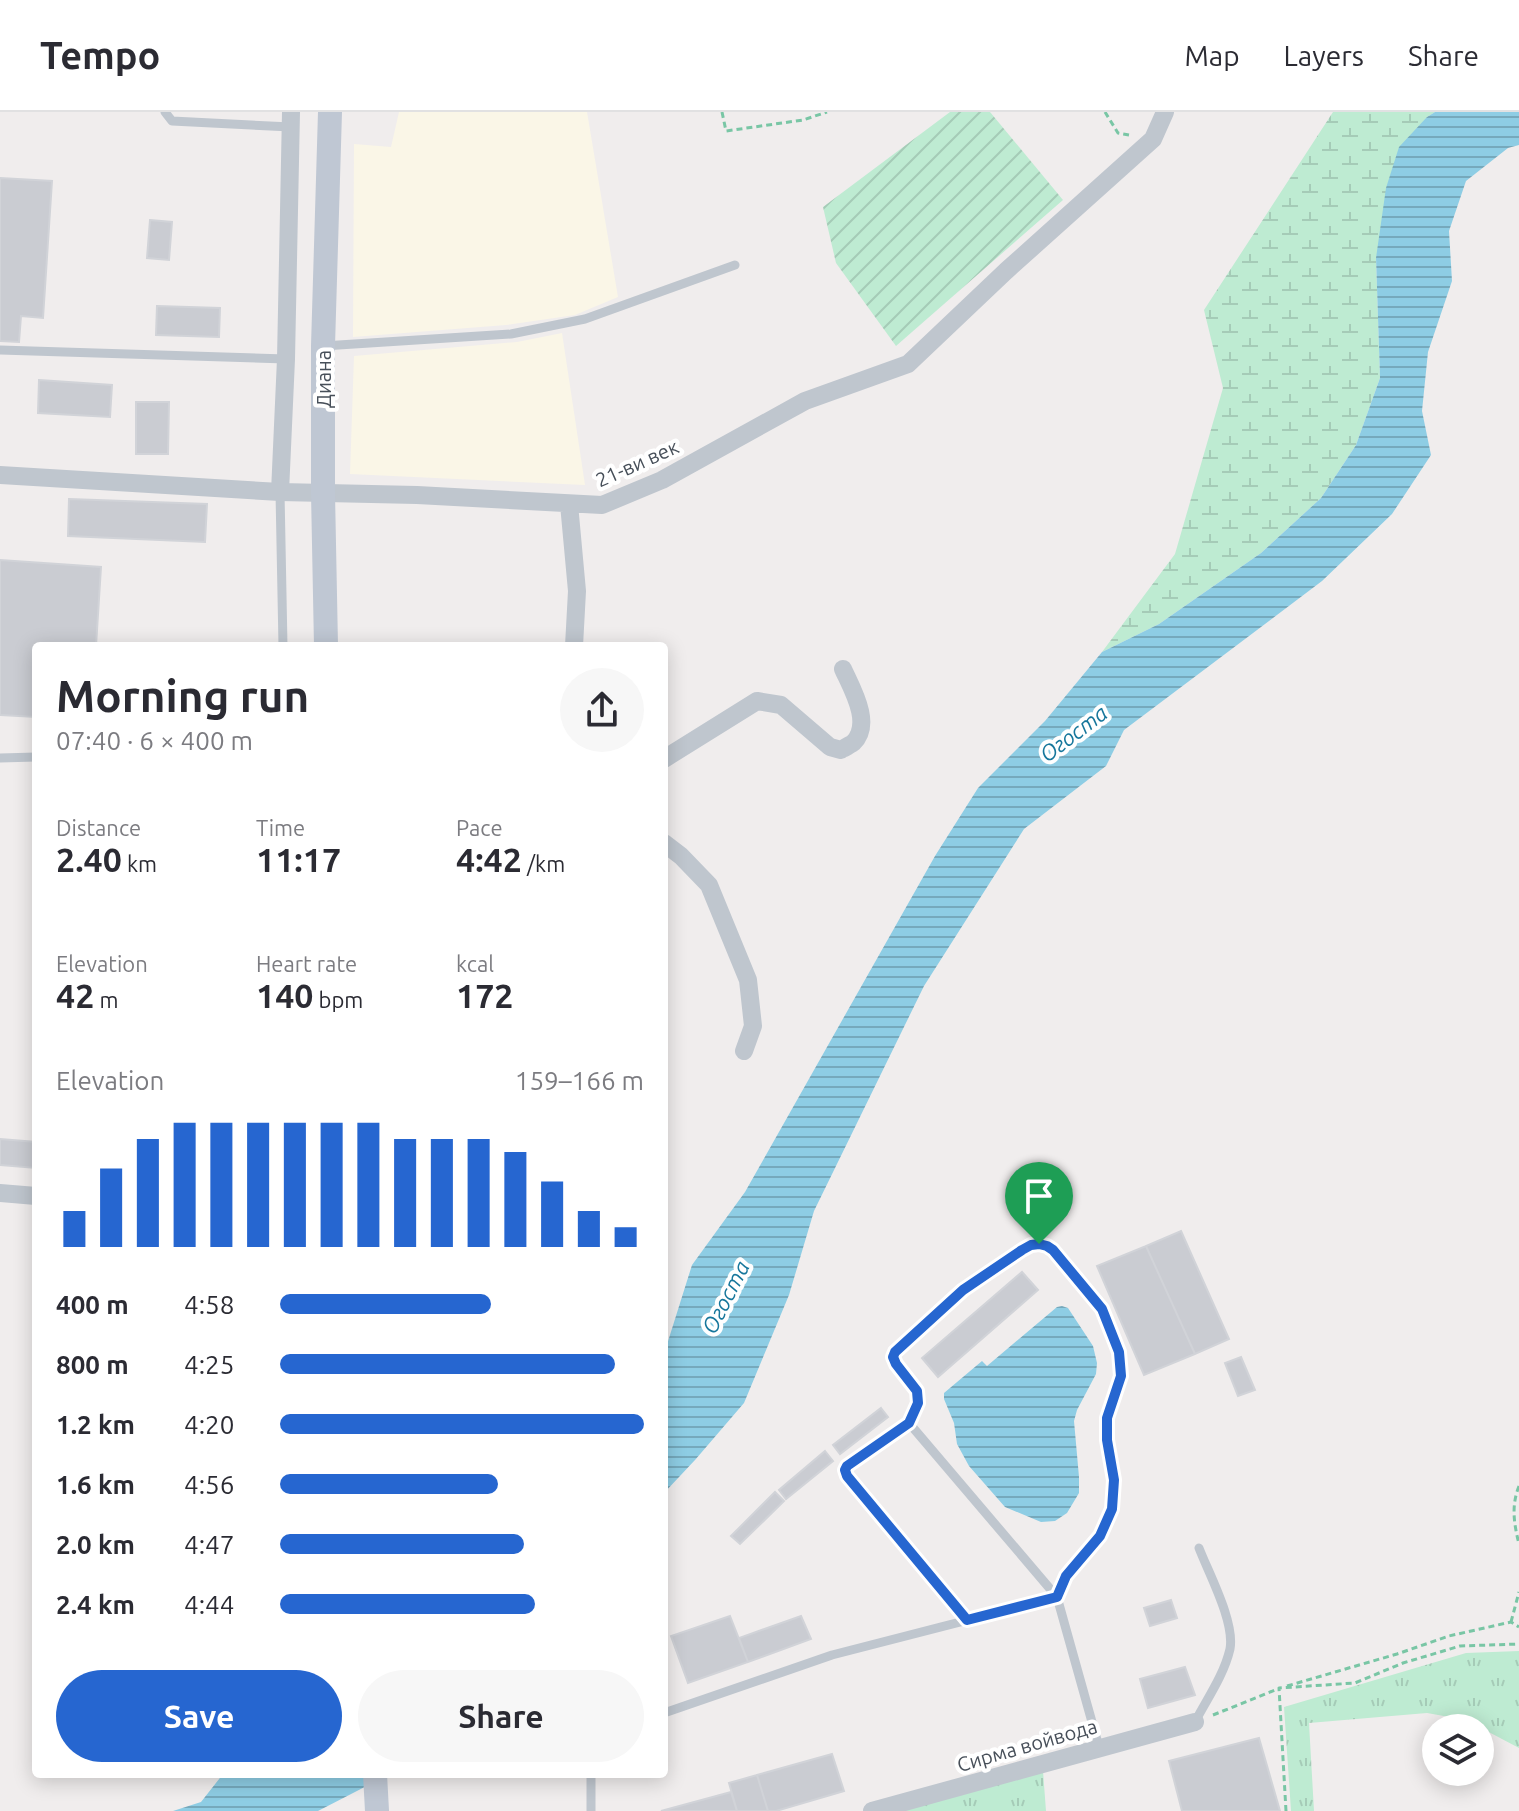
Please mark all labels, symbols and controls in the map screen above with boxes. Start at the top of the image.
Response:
text: Tempo [40,34,161,76]
text: Map [1184,40,1240,71]
text: Layers [1284,40,1364,71]
text: Share [1408,40,1479,71]
street label: Диана [312,350,335,408]
street label: 21-ви век [592,435,682,491]
button: share [560,668,644,752]
text: Morning run [56,671,309,720]
water label: Огоста [1034,699,1112,767]
text: 07:40 · 6 × 400 m [56,726,253,755]
text: Distance [56,815,141,840]
text: Time [256,815,305,840]
text: Pace [456,815,503,840]
text: 2.40 [56,840,122,878]
text: 11:17 [256,840,341,878]
text: 4:42 [456,840,522,878]
text: km [122,851,157,876]
text: /km [522,851,565,876]
text: Elevation [56,951,148,976]
text: Heart rate [256,951,357,976]
text: kcal [456,951,494,976]
text: 42 [56,976,94,1014]
text: 140 [256,976,314,1014]
text: 172 [456,976,514,1014]
text: m [94,987,118,1012]
text: bpm [314,987,363,1012]
text: Elevation [56,1066,164,1095]
text: 159–166 m [515,1066,644,1095]
pin [1005,1162,1073,1244]
icon: arrive [1017,1174,1061,1218]
water label: Огоста [696,1256,754,1338]
text: 400 m [56,1290,129,1319]
text: 4:58 [184,1290,234,1319]
text: 800 m [56,1350,129,1379]
text: 4:25 [184,1350,234,1379]
text: 1.2 km [56,1410,135,1439]
text: 4:20 [184,1410,234,1439]
text: 1.6 km [56,1470,135,1499]
text: 4:56 [184,1470,234,1499]
text: 2.0 km [56,1530,135,1559]
text: 4:47 [184,1530,234,1559]
text: 2.4 km [56,1590,135,1619]
text: 4:44 [184,1590,234,1619]
button: Save [56,1670,342,1762]
button: Share [358,1670,644,1762]
street label: Сирма войвода [954,1714,1100,1776]
map controls [1422,1714,1494,1786]
button: layers [1422,1714,1494,1786]

